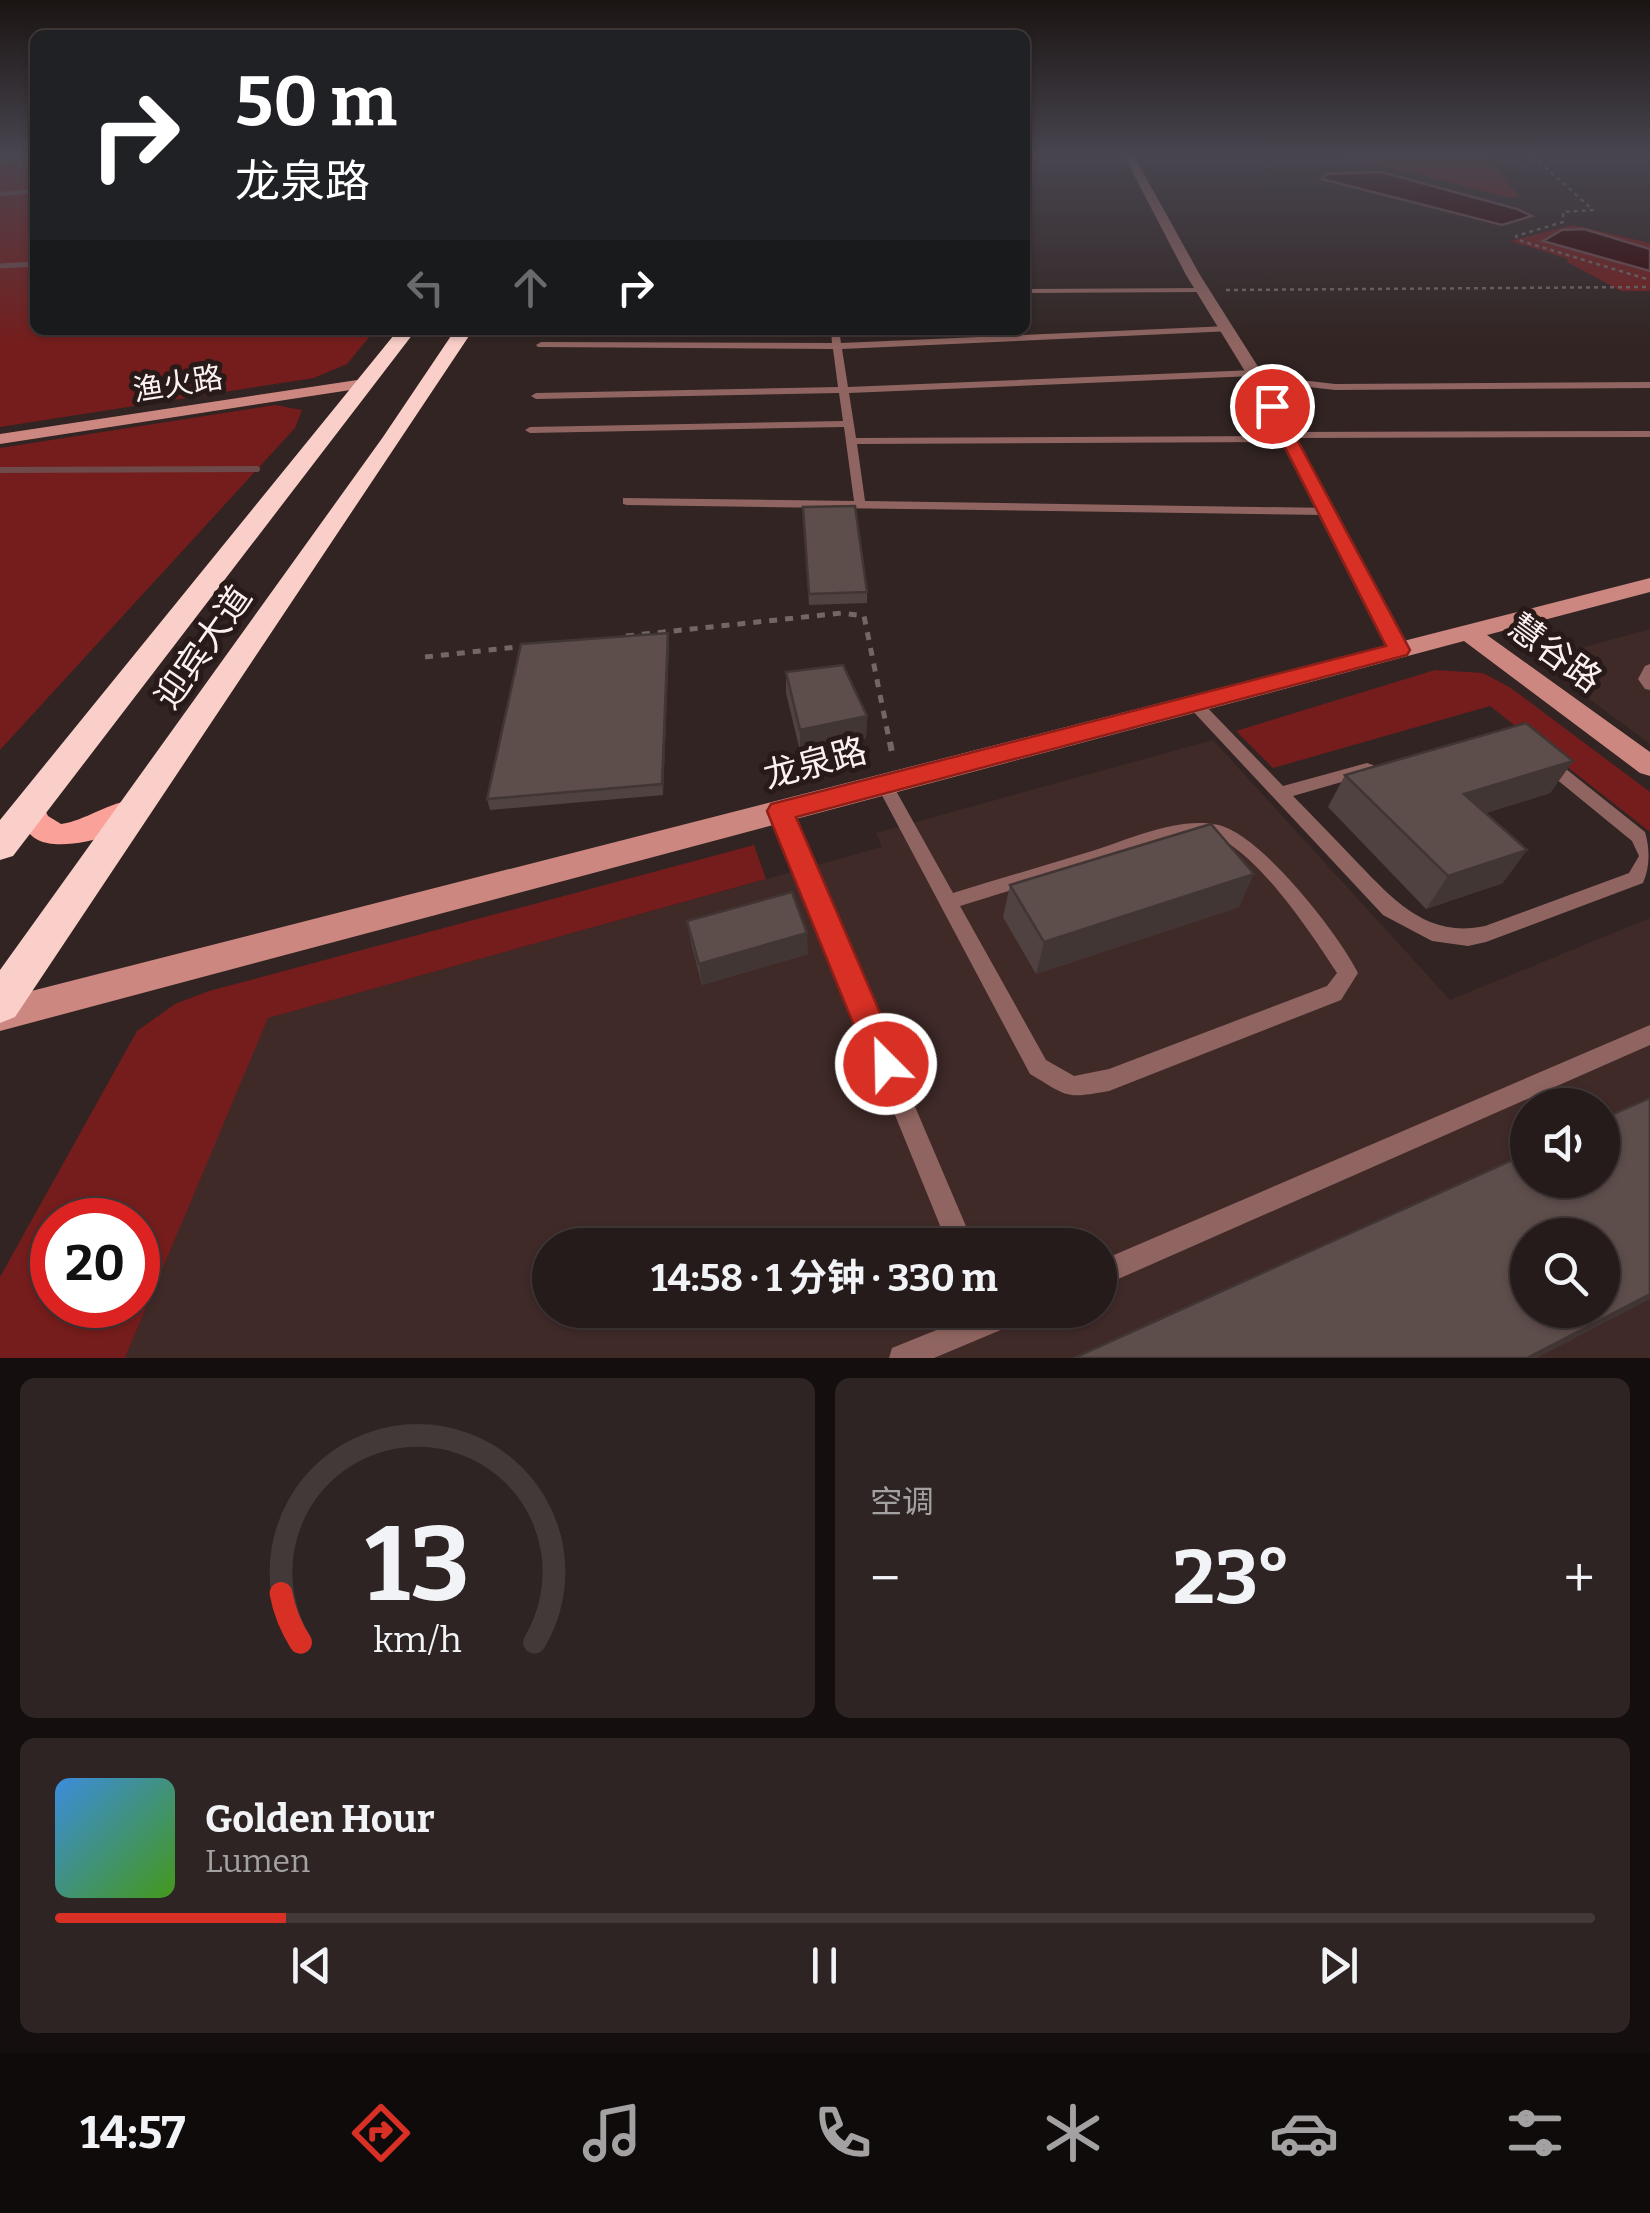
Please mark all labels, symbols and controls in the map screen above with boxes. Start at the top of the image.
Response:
text: 50 m [235,60,397,144]
icon: right [70,70,200,200]
text: 龙泉路 [235,155,370,209]
icon: left [398,260,453,315]
icon: ahead [503,260,558,315]
icon: right [608,260,663,315]
street label: 渔火路 [131,359,225,409]
pin [1230,364,1315,449]
icon: arrive [1245,379,1300,434]
street label: 迎宾大道 [146,578,260,716]
street label: 慧谷路 [1500,605,1610,701]
street label: 龙泉路 [759,729,871,797]
position arrow [834,1012,938,1116]
map controls [1510,1088,1620,1328]
button: sound [1510,1088,1620,1198]
speed limit sign: 20 [30,1198,160,1328]
button: search [1510,1218,1620,1328]
text: 14:58 · 1 分钟 · 330 m [651,1255,998,1301]
text: 空调 [870,1483,934,1521]
text: 13 [365,1503,470,1628]
text: 23° [1173,1533,1291,1623]
text: − [870,1546,900,1612]
text: + [1564,1546,1595,1612]
text: km/h [373,1619,462,1661]
text: Golden Hour [205,1796,435,1842]
text: Lumen [205,1842,310,1880]
icon: previous [284,1938,339,1993]
icon: pause [797,1938,852,1993]
icon: next [1311,1938,1366,1993]
icon: directions [346,2098,416,2168]
icon: music [577,2098,647,2168]
icon: phone [808,2098,878,2168]
icon: climate [1038,2098,1108,2168]
icon: car [1269,2098,1339,2168]
icon: filters [1500,2098,1570,2168]
text: 14:57 [80,2106,186,2160]

